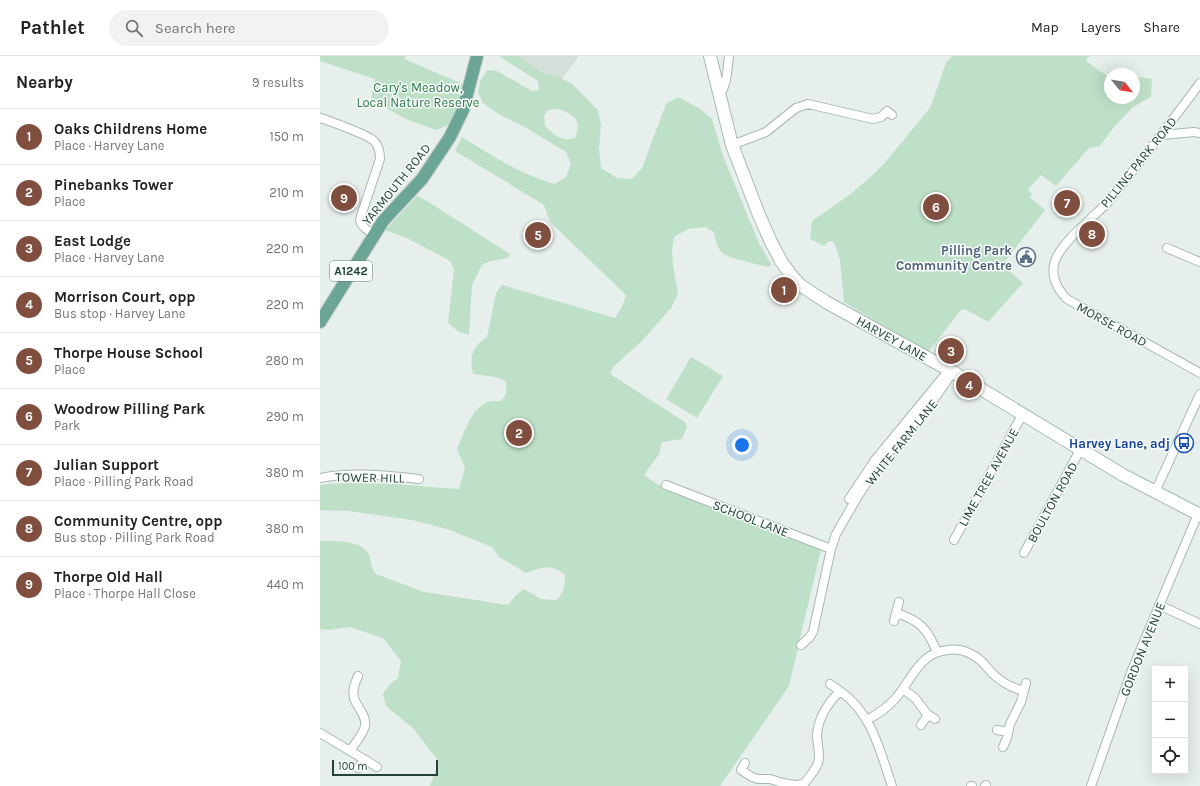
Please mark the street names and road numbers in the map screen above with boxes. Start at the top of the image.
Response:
street label: PILLING PARK ROAD [1097,114,1180,211]
street label: YARMOUTH ROAD [359,141,434,228]
road number: A1242 [330,261,372,281]
street label: MORSE ROAD [1074,299,1150,350]
street label: HARVEY LANE [854,313,930,364]
street label: WHITE FARM LANE [862,396,941,488]
street label: LIME TREE AVENUE [955,426,1022,529]
street label: BOULTON ROAD [1024,459,1081,545]
street label: TOWER HILL [335,469,405,486]
street label: SCHOOL LANE [711,497,791,540]
street label: GORDON AVENUE [1117,600,1168,698]

